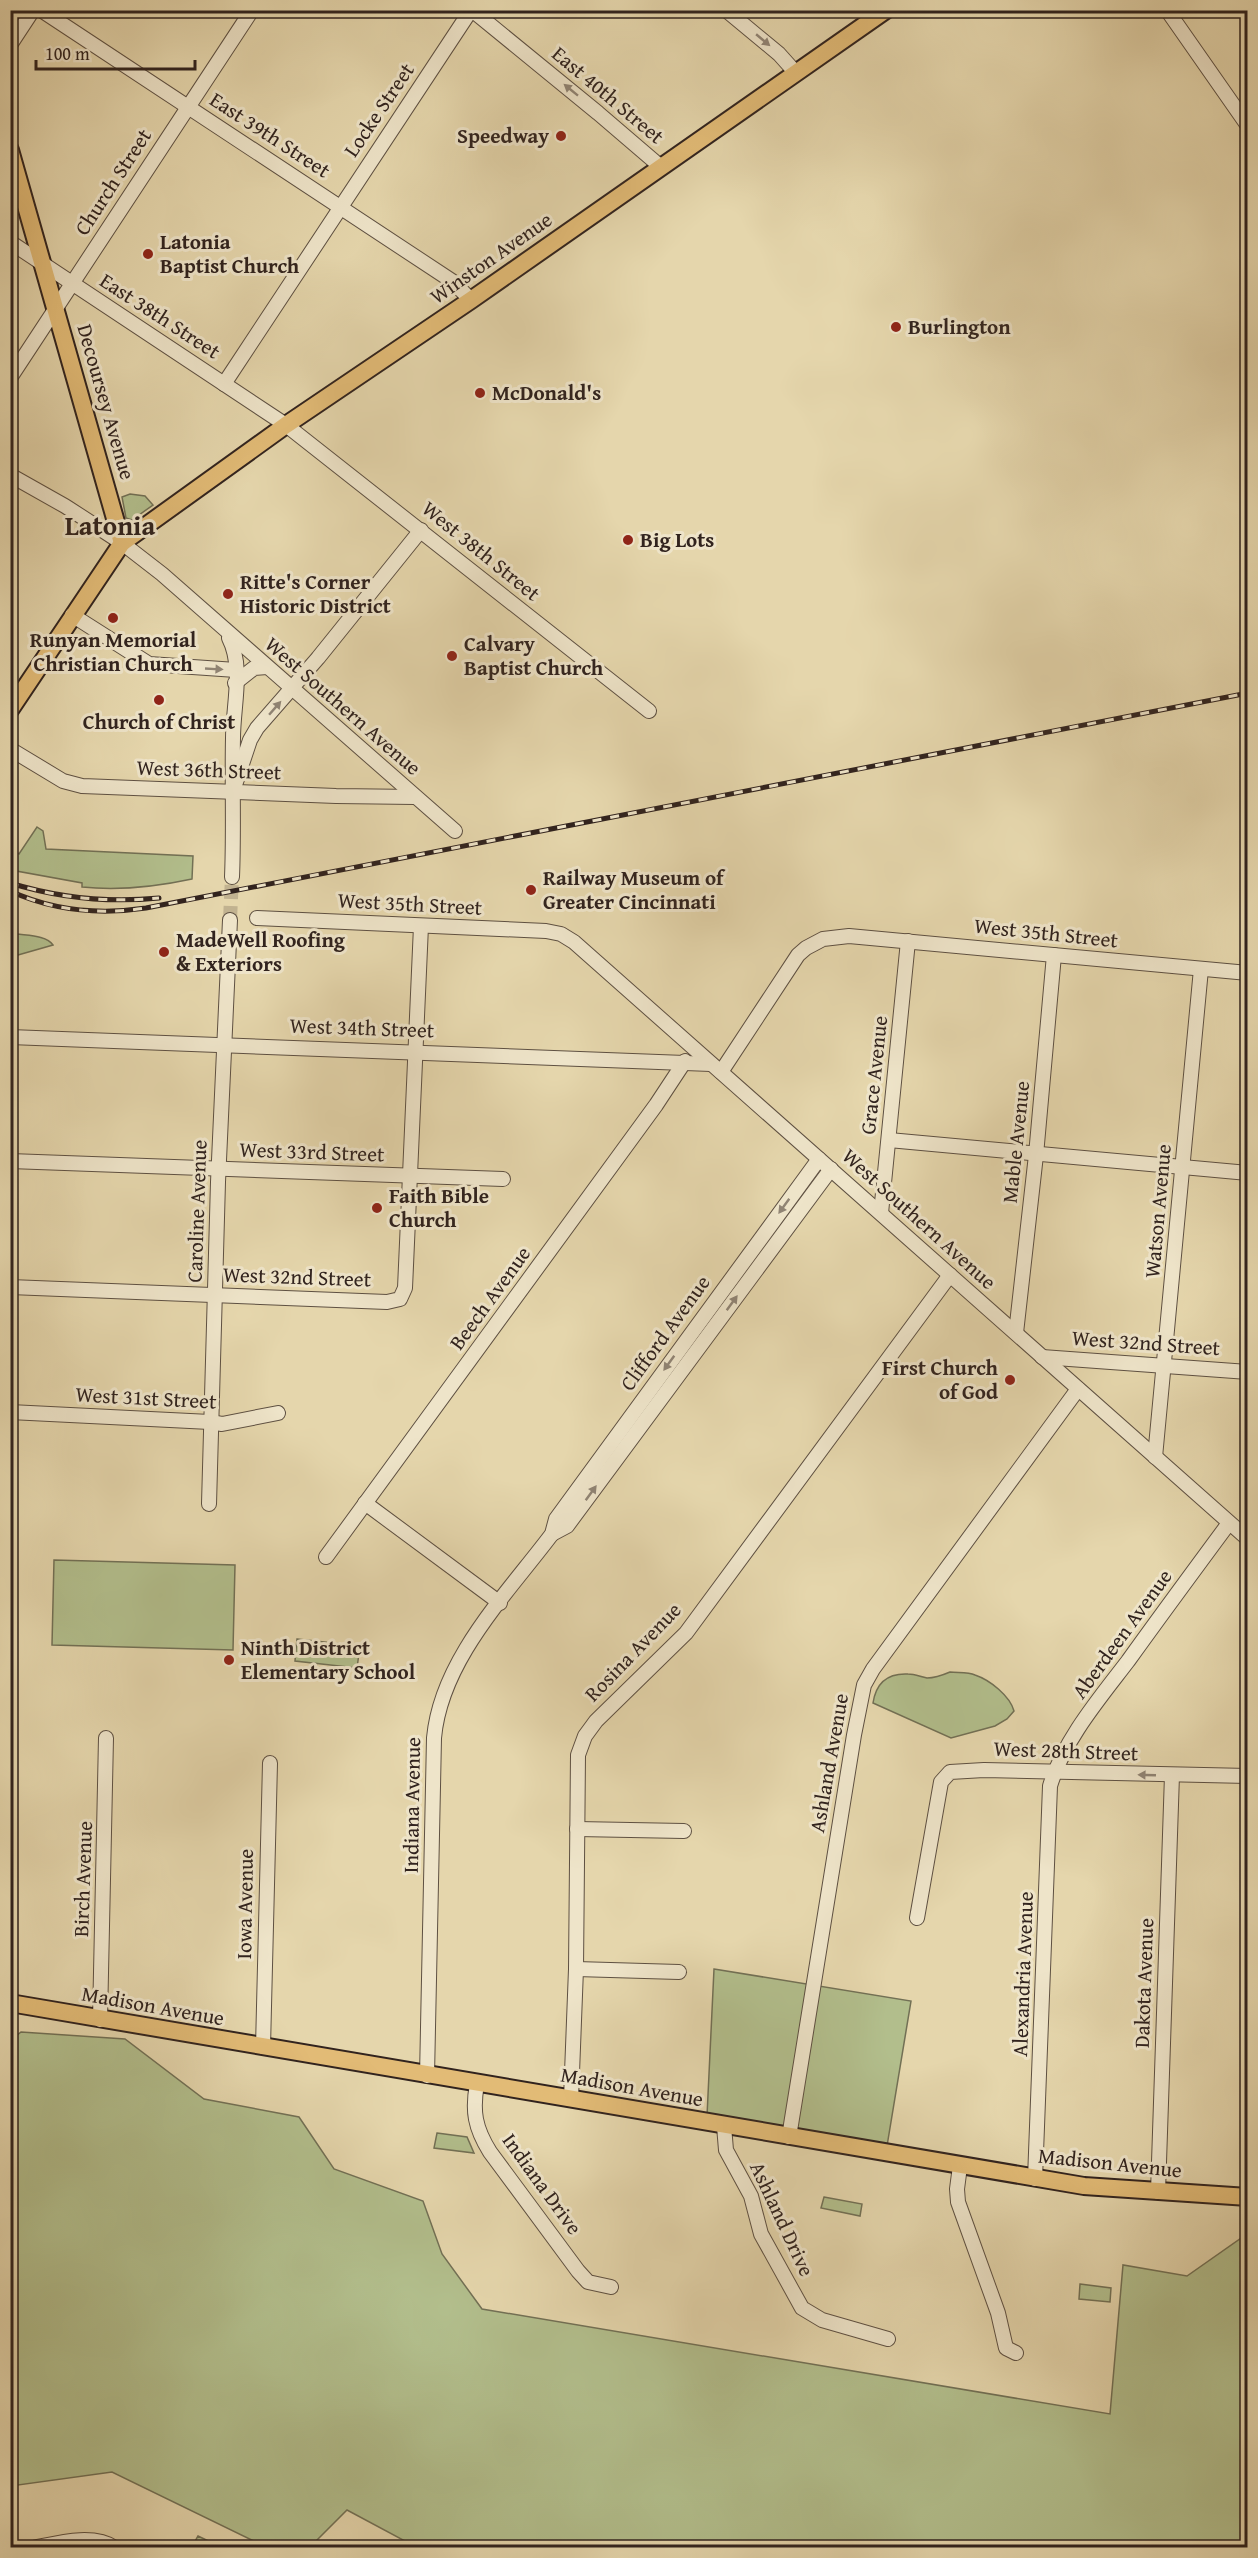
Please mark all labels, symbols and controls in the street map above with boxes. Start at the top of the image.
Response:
scale bar [36,33,195,71]
one-way arrow [755,34,771,47]
street label: East 40th Street [545,38,672,151]
text: 100 m [45,40,90,67]
street label: Locke Street [336,56,422,163]
street label: East 39th Street [204,84,337,186]
one-way arrow [564,84,579,97]
place label: Speedway [457,120,549,151]
street label: Church Street [67,122,159,241]
marker: Speedway [554,129,568,143]
street label: Winston Avenue [423,204,558,311]
place label: Latonia Baptist Church [160,226,300,281]
marker: Latonia Baptist Church [141,247,155,261]
street label: East 38th Street [94,265,227,367]
place label: Burlington [908,311,1011,342]
street label: Decoursey Avenue [69,320,144,483]
marker: Burlington [889,320,903,334]
place label: McDonald's [492,377,601,408]
marker: McDonald's [473,386,487,400]
street label: West 38th Street [415,493,548,608]
district label: Latonia [65,505,155,545]
place label: Big Lots [640,524,714,555]
marker: Big Lots [621,533,635,547]
place label: Ritte's Corner Historic District [240,566,391,621]
marker: Ritte's Corner Historic District [221,587,235,601]
marker: Runyan Memorial Christian Church [106,611,120,625]
place label: Runyan Memorial Christian Church [30,624,197,679]
place label: Calvary Baptist Church [464,628,604,683]
street label: West Southern Avenue [258,629,428,782]
marker: Calvary Baptist Church [445,649,459,663]
one-way arrow [204,665,223,674]
marker: Church of Christ [152,693,166,707]
one-way arrow [268,700,281,716]
place label: Church of Christ [83,706,235,737]
street label: West 36th Street [136,751,282,788]
place label: Railway Museum of Greater Cincinnati [543,862,726,917]
marker: Railway Museum of Greater Cincinnati [524,883,538,897]
street label: West 35th Street [337,884,484,923]
street label: West 35th Street [973,910,1120,956]
place label: MadeWell Roofing & Exteriors [176,924,346,979]
marker: MadeWell Roofing & Exteriors [157,945,171,959]
street label: West 34th Street [289,1009,435,1046]
street label: Grace Avenue [852,1014,895,1136]
street label: Mable Avenue [994,1079,1037,1205]
street label: West 33rd Street [239,1133,386,1170]
street label: Caroline Avenue [179,1139,214,1283]
street label: West Southern Avenue [835,1141,1003,1297]
street label: Watson Avenue [1136,1143,1179,1279]
place label: Faith Bible Church [389,1180,489,1235]
one-way arrow [778,1197,790,1213]
marker: Faith Bible Church [370,1201,384,1215]
street label: Beech Avenue [441,1239,538,1356]
street label: West 32nd Street [222,1258,372,1295]
street label: Clifford Avenue [612,1268,717,1397]
one-way arrow [726,1295,738,1311]
street label: West 32nd Street [1071,1322,1222,1363]
place label: First Church of God [882,1352,999,1407]
one-way arrow [663,1354,675,1370]
marker: First Church of God [1003,1373,1017,1387]
street label: West 31st Street [75,1378,218,1417]
one-way arrow [585,1486,597,1501]
street label: Aberdeen Avenue [1064,1562,1179,1705]
street label: Rosina Avenue [577,1595,688,1708]
place label: Ninth District Elementary School [241,1632,416,1687]
marker: Ninth District Elementary School [222,1653,236,1667]
street label: Ashland Avenue [801,1691,856,1835]
street label: West 28th Street [993,1732,1139,1769]
street label: Indiana Avenue [395,1737,428,1873]
one-way arrow [1138,1770,1157,1779]
street label: Birch Avenue [65,1820,100,1938]
street label: Iowa Avenue [228,1848,261,1960]
street label: Alexandria Avenue [1004,1891,1041,2057]
street label: Dakota Avenue [1126,1917,1161,2049]
street label: Madison Avenue [79,1978,227,2033]
street label: Madison Avenue [558,2059,706,2114]
street label: Indiana Drive [495,2127,590,2241]
street label: Madison Avenue [1037,2140,1184,2185]
street label: Ashland Drive [742,2156,823,2281]

